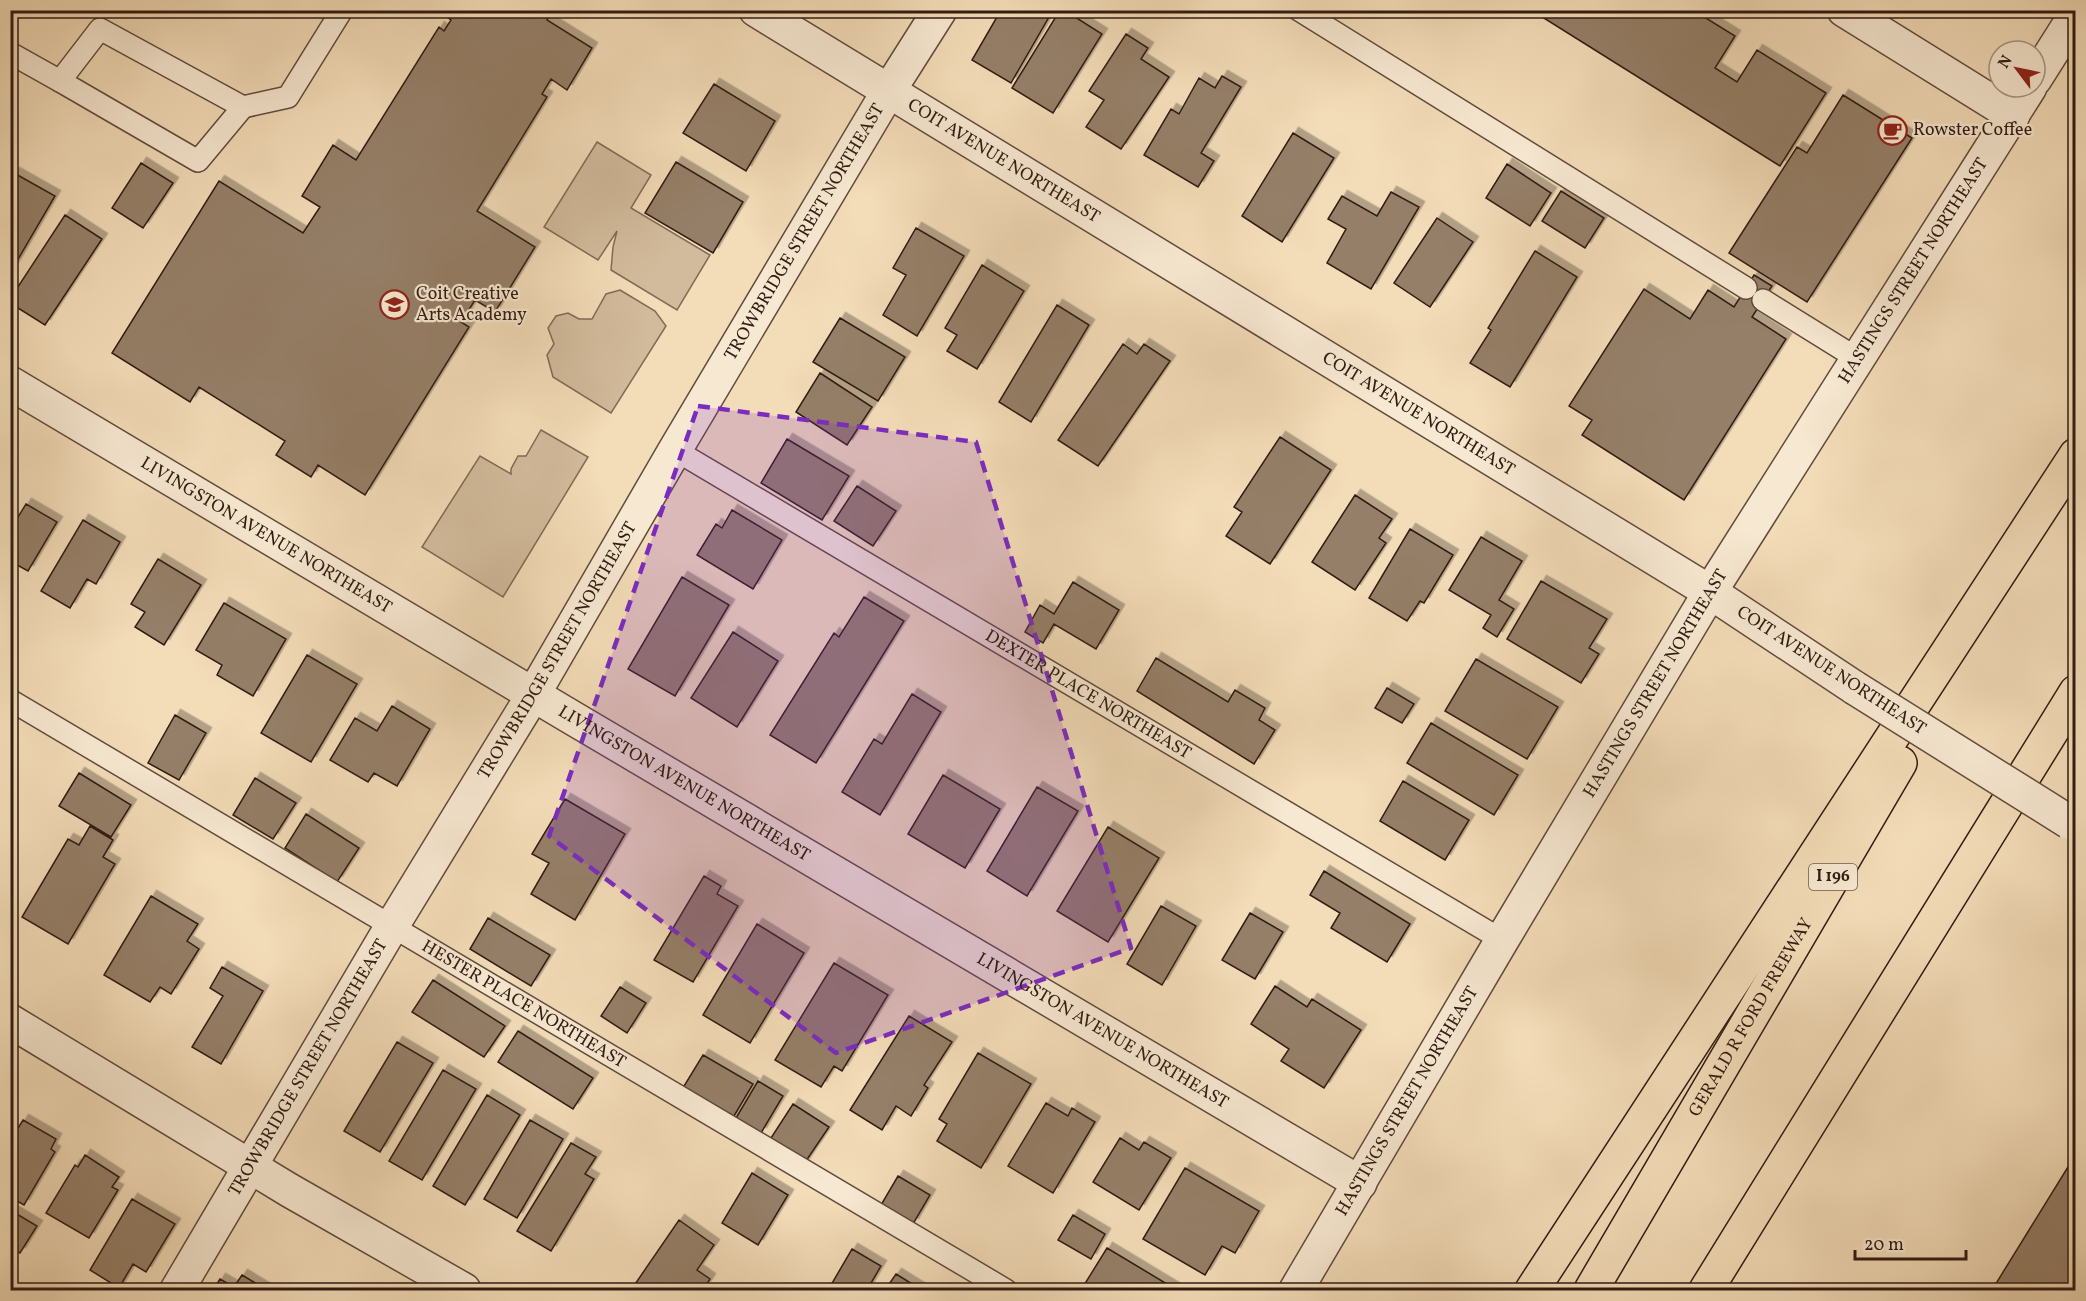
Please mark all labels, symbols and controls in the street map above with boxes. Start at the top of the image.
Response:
north arrow [1987,39,2047,99]
text: N [1994,51,2019,73]
street label: COIT AVENUE NORTHEAST [903,93,1105,230]
street label: TROWBRIDGE STREET NORTHEAST [718,99,891,365]
cafe icon: Rowster Coffee [1876,114,1908,146]
place label: Rowster Coffee [1913,118,2032,143]
street label: HASTINGS STREET NORTHEAST [1833,153,1995,389]
place label: Coit Creative Arts Academy [416,282,527,328]
school or university icon: Coit Creative Arts Academy [379,288,411,320]
street label: COIT AVENUE NORTHEAST [1317,346,1520,483]
street label: LIVINGSTON AVENUE NORTHEAST [136,451,397,620]
street label: TROWBRIDGE STREET NORTHEAST [472,517,643,784]
street label: HASTINGS STREET NORTHEAST [1578,565,1735,803]
street label: COIT AVENUE NORTHEAST [1731,600,1931,742]
street label: DEXTER PLACE NORTHEAST [980,624,1196,766]
street label: LIVINGSTON AVENUE NORTHEAST [553,699,815,868]
road number: I 196 [1809,864,1857,890]
street label: GERALD R FORD FREEWAY [1683,913,1819,1121]
street label: TROWBRIDGE STREET NORTHEAST [222,934,394,1201]
street label: HESTER PLACE NORTHEAST [417,934,631,1075]
street label: LIVINGSTON AVENUE NORTHEAST [972,947,1233,1115]
street label: HASTINGS STREET NORTHEAST [1330,981,1485,1221]
scale bar [1855,1223,1966,1261]
text: 20 m [1864,1233,1904,1258]

